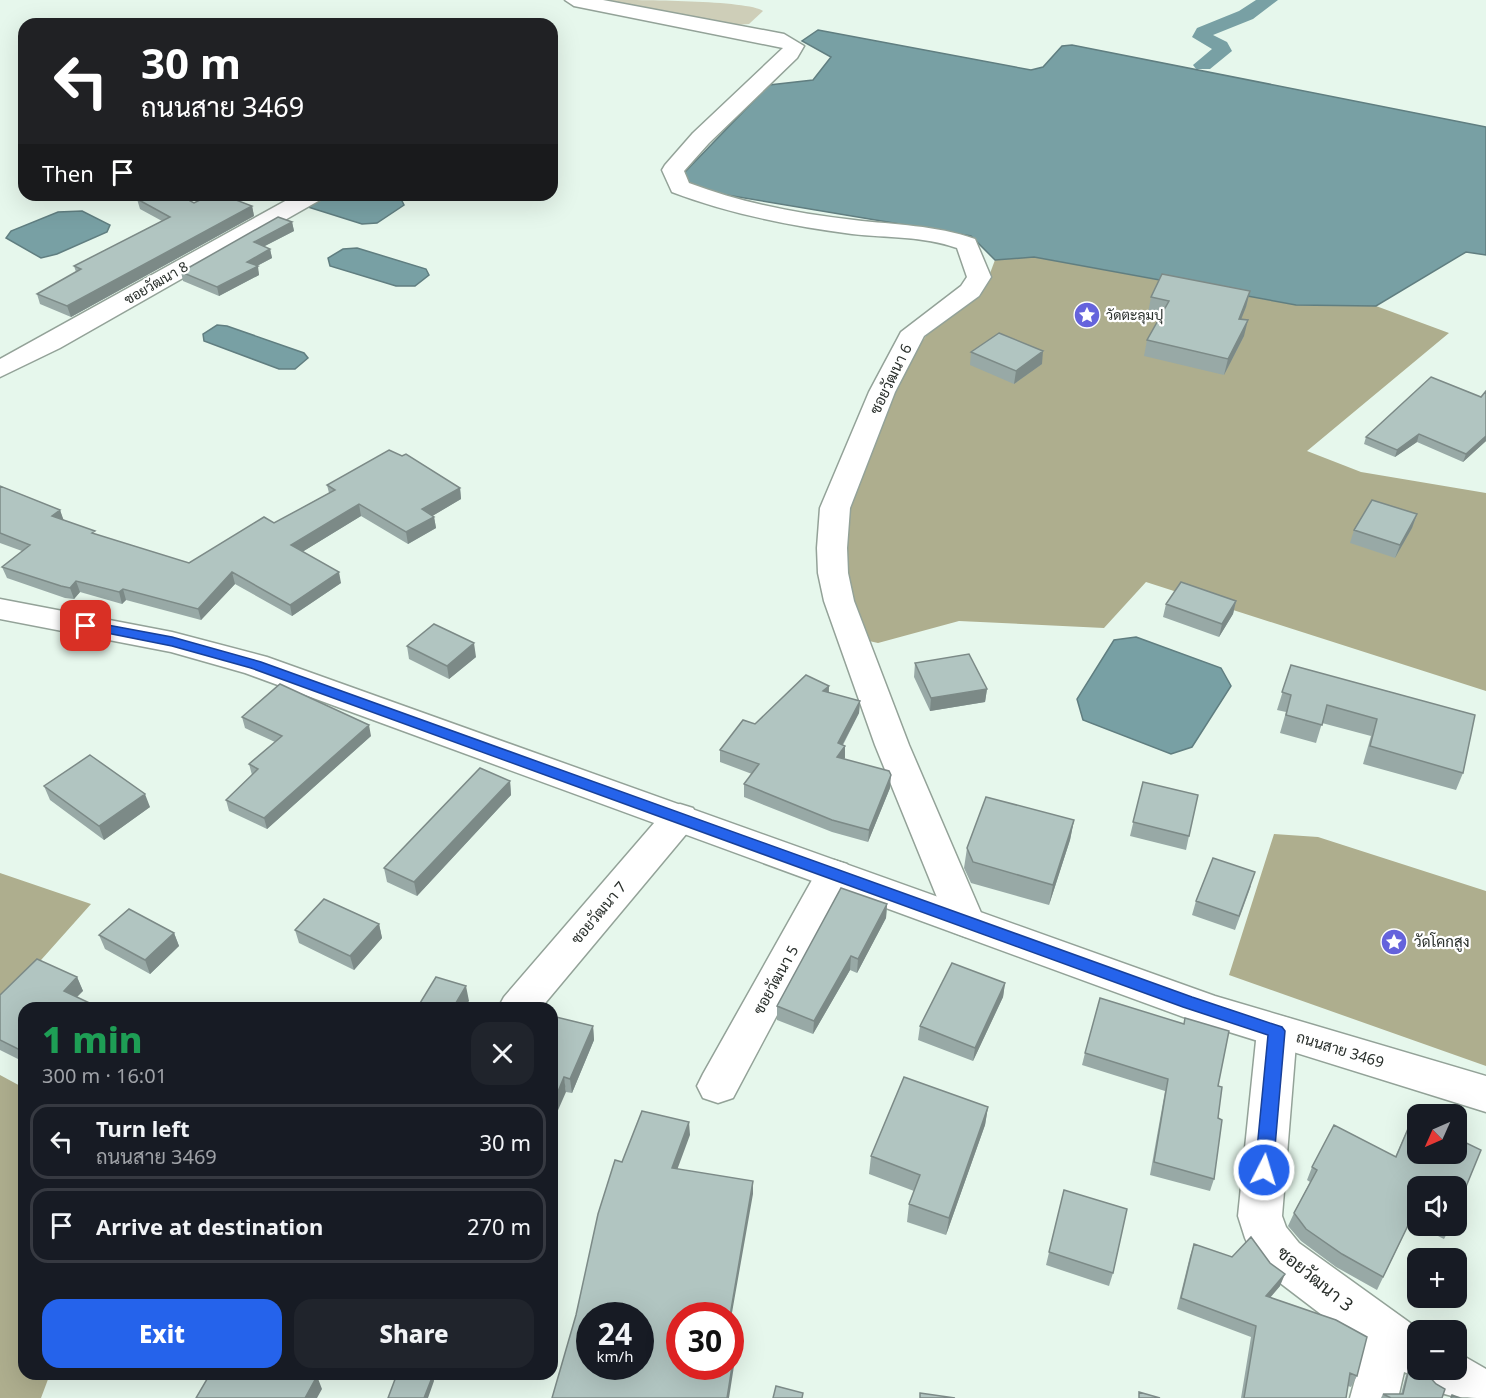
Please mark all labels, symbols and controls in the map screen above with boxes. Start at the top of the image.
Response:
text: 30 m [141,34,241,91]
icon: left [42,42,120,120]
text: ถนนสาย 3469 [141,88,304,125]
icon: arrive [106,156,139,189]
text: Then [42,158,94,188]
street label: ซอยวัฒนา 8 [120,257,191,309]
place icon: วัดตะลุมปุ [1072,300,1102,330]
place label: วัดตะลุมปุ [1106,305,1163,325]
street label: ซอยวัฒนา 6 [864,340,916,417]
pin [60,600,111,651]
icon: arrive [69,609,102,642]
street label: ซอยวัฒนา 7 [566,877,630,948]
place icon: วัดโคกสูง [1379,927,1409,957]
place label: วัดโคกสูง [1414,931,1469,952]
street label: ซอยวัฒนา 5 [748,941,802,1018]
text: 1 min [42,1015,143,1064]
button: close [471,1022,534,1085]
street label: ถนนสาย 3469 [1294,1026,1387,1072]
text: 300 m · 16:01 [42,1062,167,1089]
north arrow [1407,1104,1467,1164]
map controls [1407,1104,1467,1380]
text: Turn left [96,1113,190,1143]
icon: left [45,1125,78,1158]
text: 30 m [480,1127,531,1157]
position arrow [1232,1138,1296,1202]
text: ถนนสาย 3469 [96,1143,217,1170]
button: sound [1407,1176,1467,1236]
icon: arrive [45,1209,78,1242]
text: Arrive at destination [96,1211,323,1241]
text: 270 m [467,1211,531,1241]
street label: ซอยวัฒนา 3 [1273,1240,1359,1316]
button: + [1407,1248,1467,1308]
button: Exit [42,1299,282,1368]
button: Share [294,1299,534,1368]
speed limit sign: 30 [666,1302,744,1380]
text: 24 [598,1313,632,1354]
button: − [1407,1320,1467,1380]
text: km/h [597,1346,633,1366]

